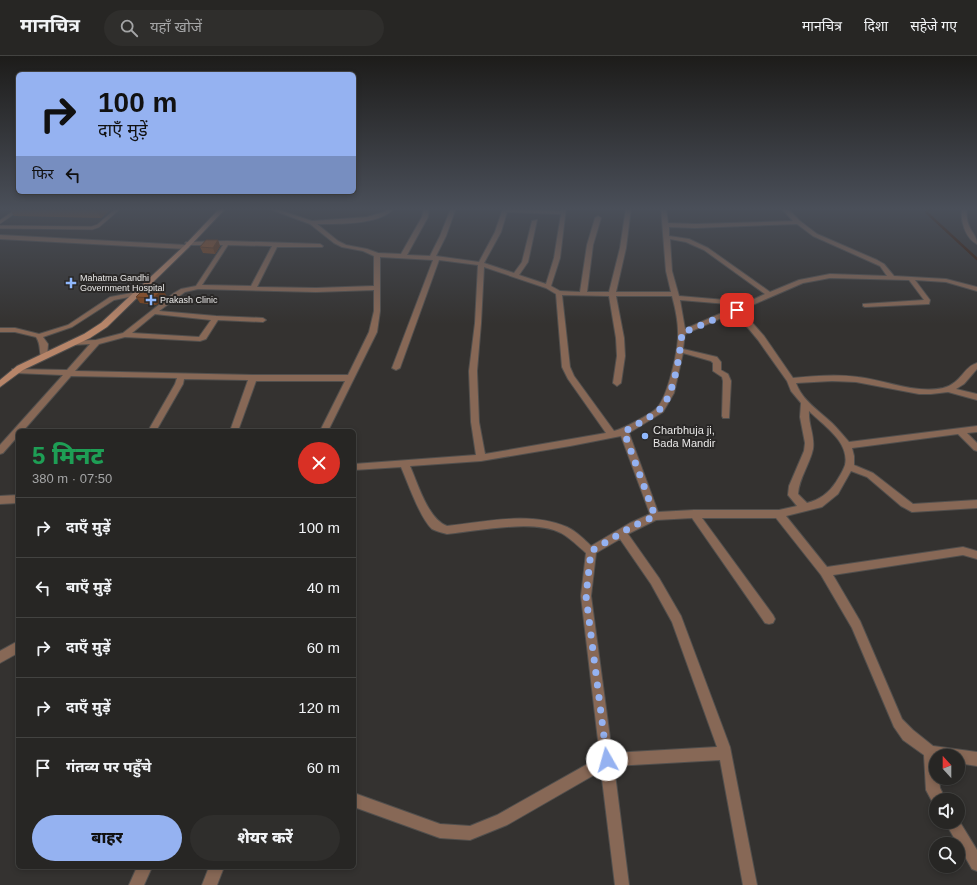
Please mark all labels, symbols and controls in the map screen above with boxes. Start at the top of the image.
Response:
search box [104,10,384,46]
text: मानचित्र [20,15,80,36]
icon: search [118,17,140,39]
text: यहाँ खोजें [150,18,202,35]
text: मानचित्र [802,18,842,34]
text: दिशा [864,18,888,34]
text: सहेजे गए [910,18,957,34]
text: 100 m [98,87,177,118]
icon: right [32,88,84,140]
text: दाएँ मुड़ें [98,120,148,140]
icon: left [62,164,84,186]
text: फिर [32,165,54,182]
place label: Mahatma Gandhi Government Hospital [80,273,165,293]
marker: Mahatma Gandhi Government Hospital [65,277,77,289]
pin [720,293,754,327]
marker: Prakash Clinic [145,294,157,306]
place label: Prakash Clinic [160,295,218,305]
icon: arrive [726,299,748,321]
place label: Charbhuja ji, Bada Mandir [653,424,716,449]
marker: Charbhuja ji, Bada Mandir [640,431,650,441]
text: 5 मिनट [32,442,104,469]
button: close [298,442,340,484]
text: 380 m · 07:50 [32,471,112,486]
icon: right [32,517,54,539]
text: दाएँ मुड़ें [66,518,110,535]
text: 100 m [298,519,340,536]
icon: left [32,577,54,599]
text: बाएँ मुड़ें [66,578,111,595]
text: 40 m [307,579,340,596]
icon: right [32,637,54,659]
text: दाएँ मुड़ें [66,638,110,655]
text: 60 m [307,639,340,656]
icon: right [32,697,54,719]
text: दाएँ मुड़ें [66,698,110,715]
text: 120 m [298,699,340,716]
position arrow [586,739,628,781]
north arrow [929,749,965,785]
map controls [929,749,965,873]
icon: arrive [32,757,54,779]
text: गंतव्य पर पहुँचे [66,758,151,775]
text: 60 m [307,759,340,776]
button: sound [929,793,965,829]
button: बाहर [32,815,182,861]
button: शेयर करें [190,815,340,861]
button: search [929,837,965,873]

